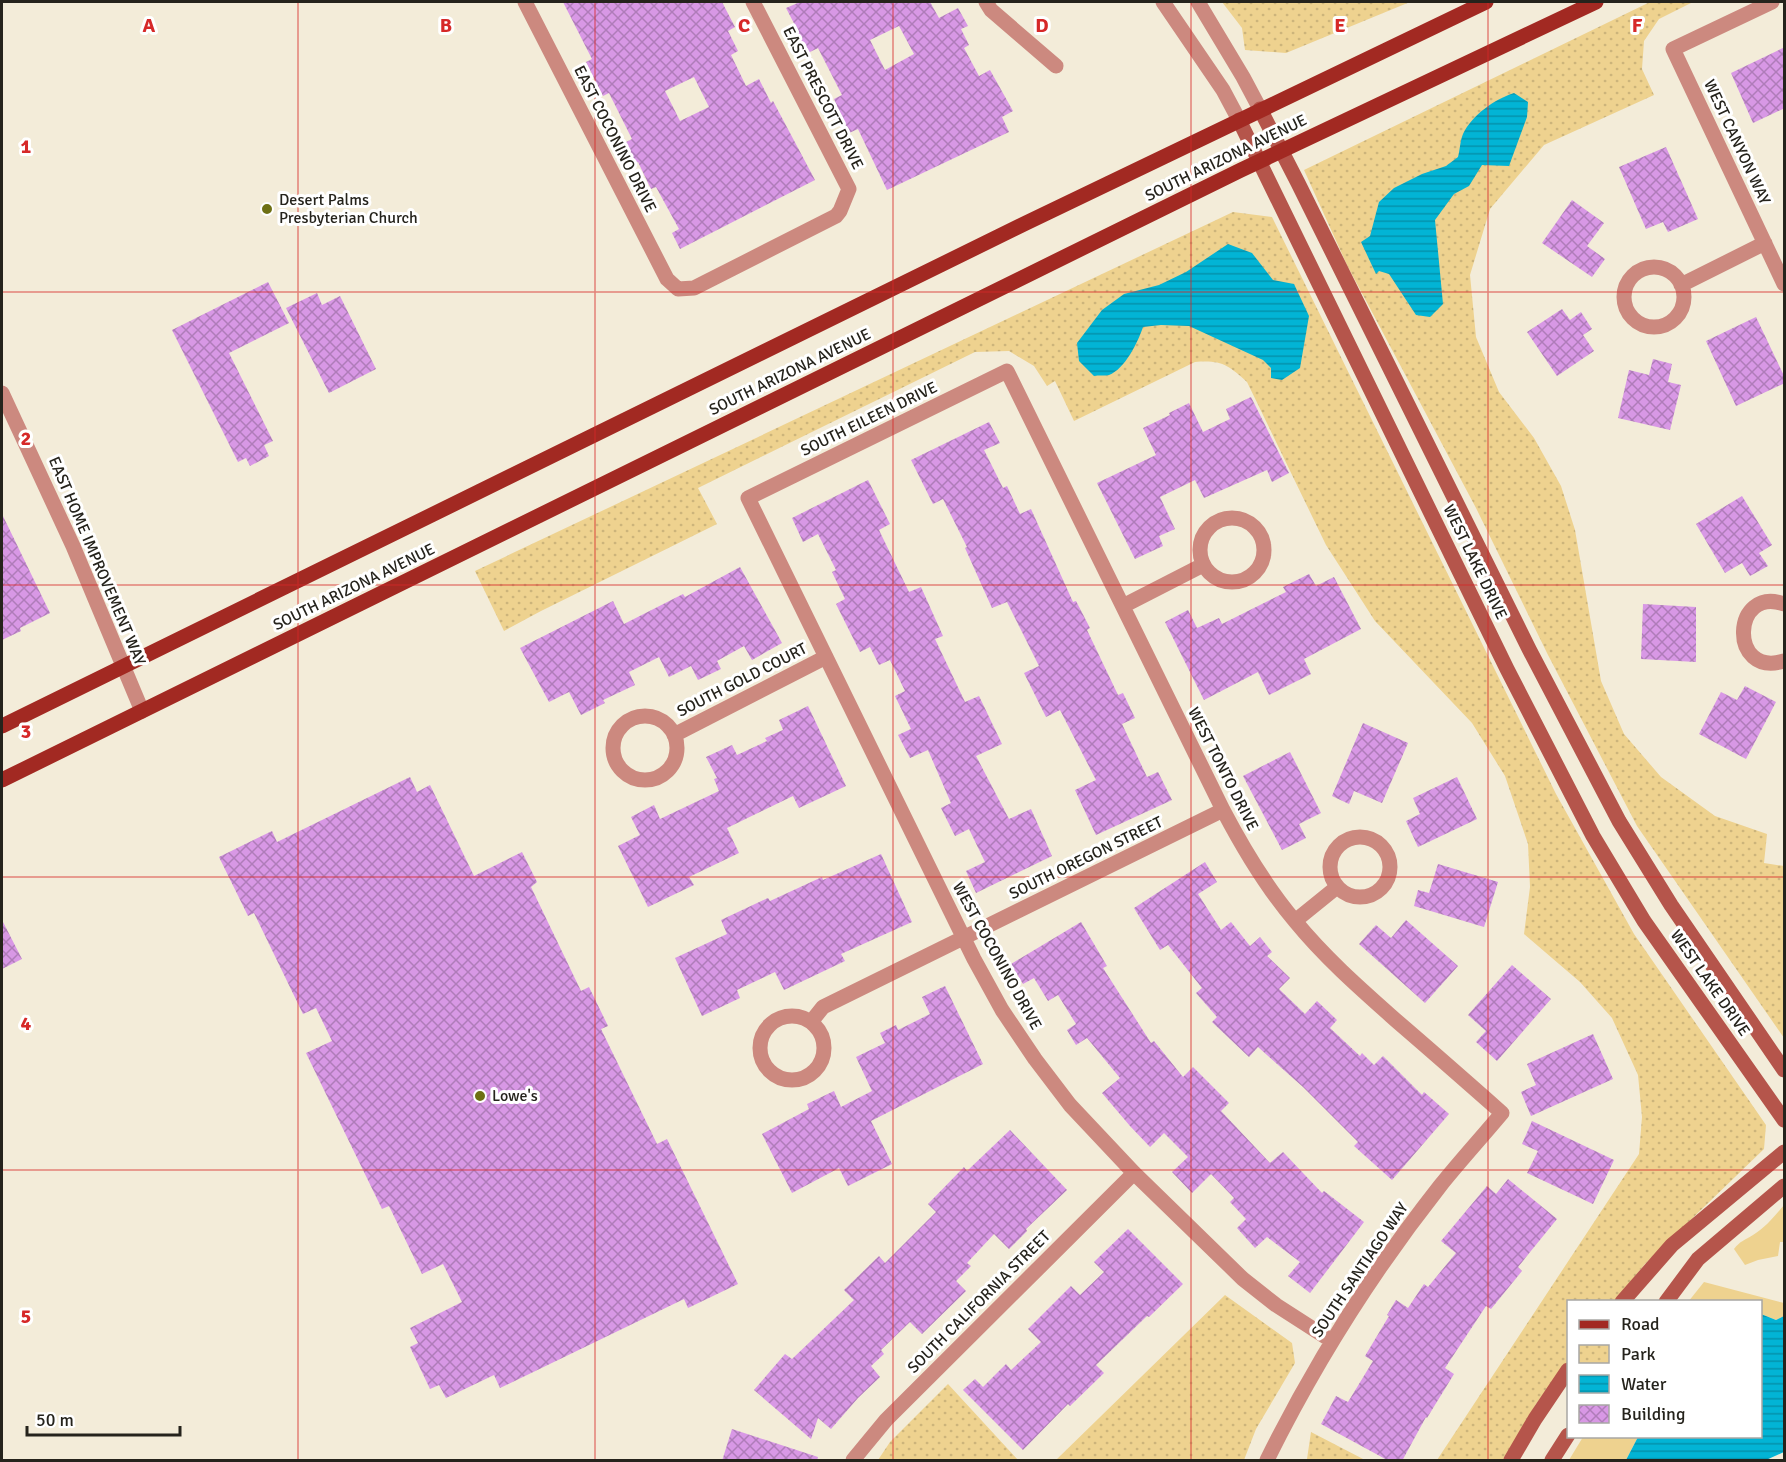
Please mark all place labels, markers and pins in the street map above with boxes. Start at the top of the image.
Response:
place label: Desert Palms Presbyterian Church [279,190,418,228]
marker: Desert Palms Presbyterian Church [260,202,274,216]
place label: Lowe's [492,1086,538,1106]
marker: Lowe's [473,1089,487,1103]

